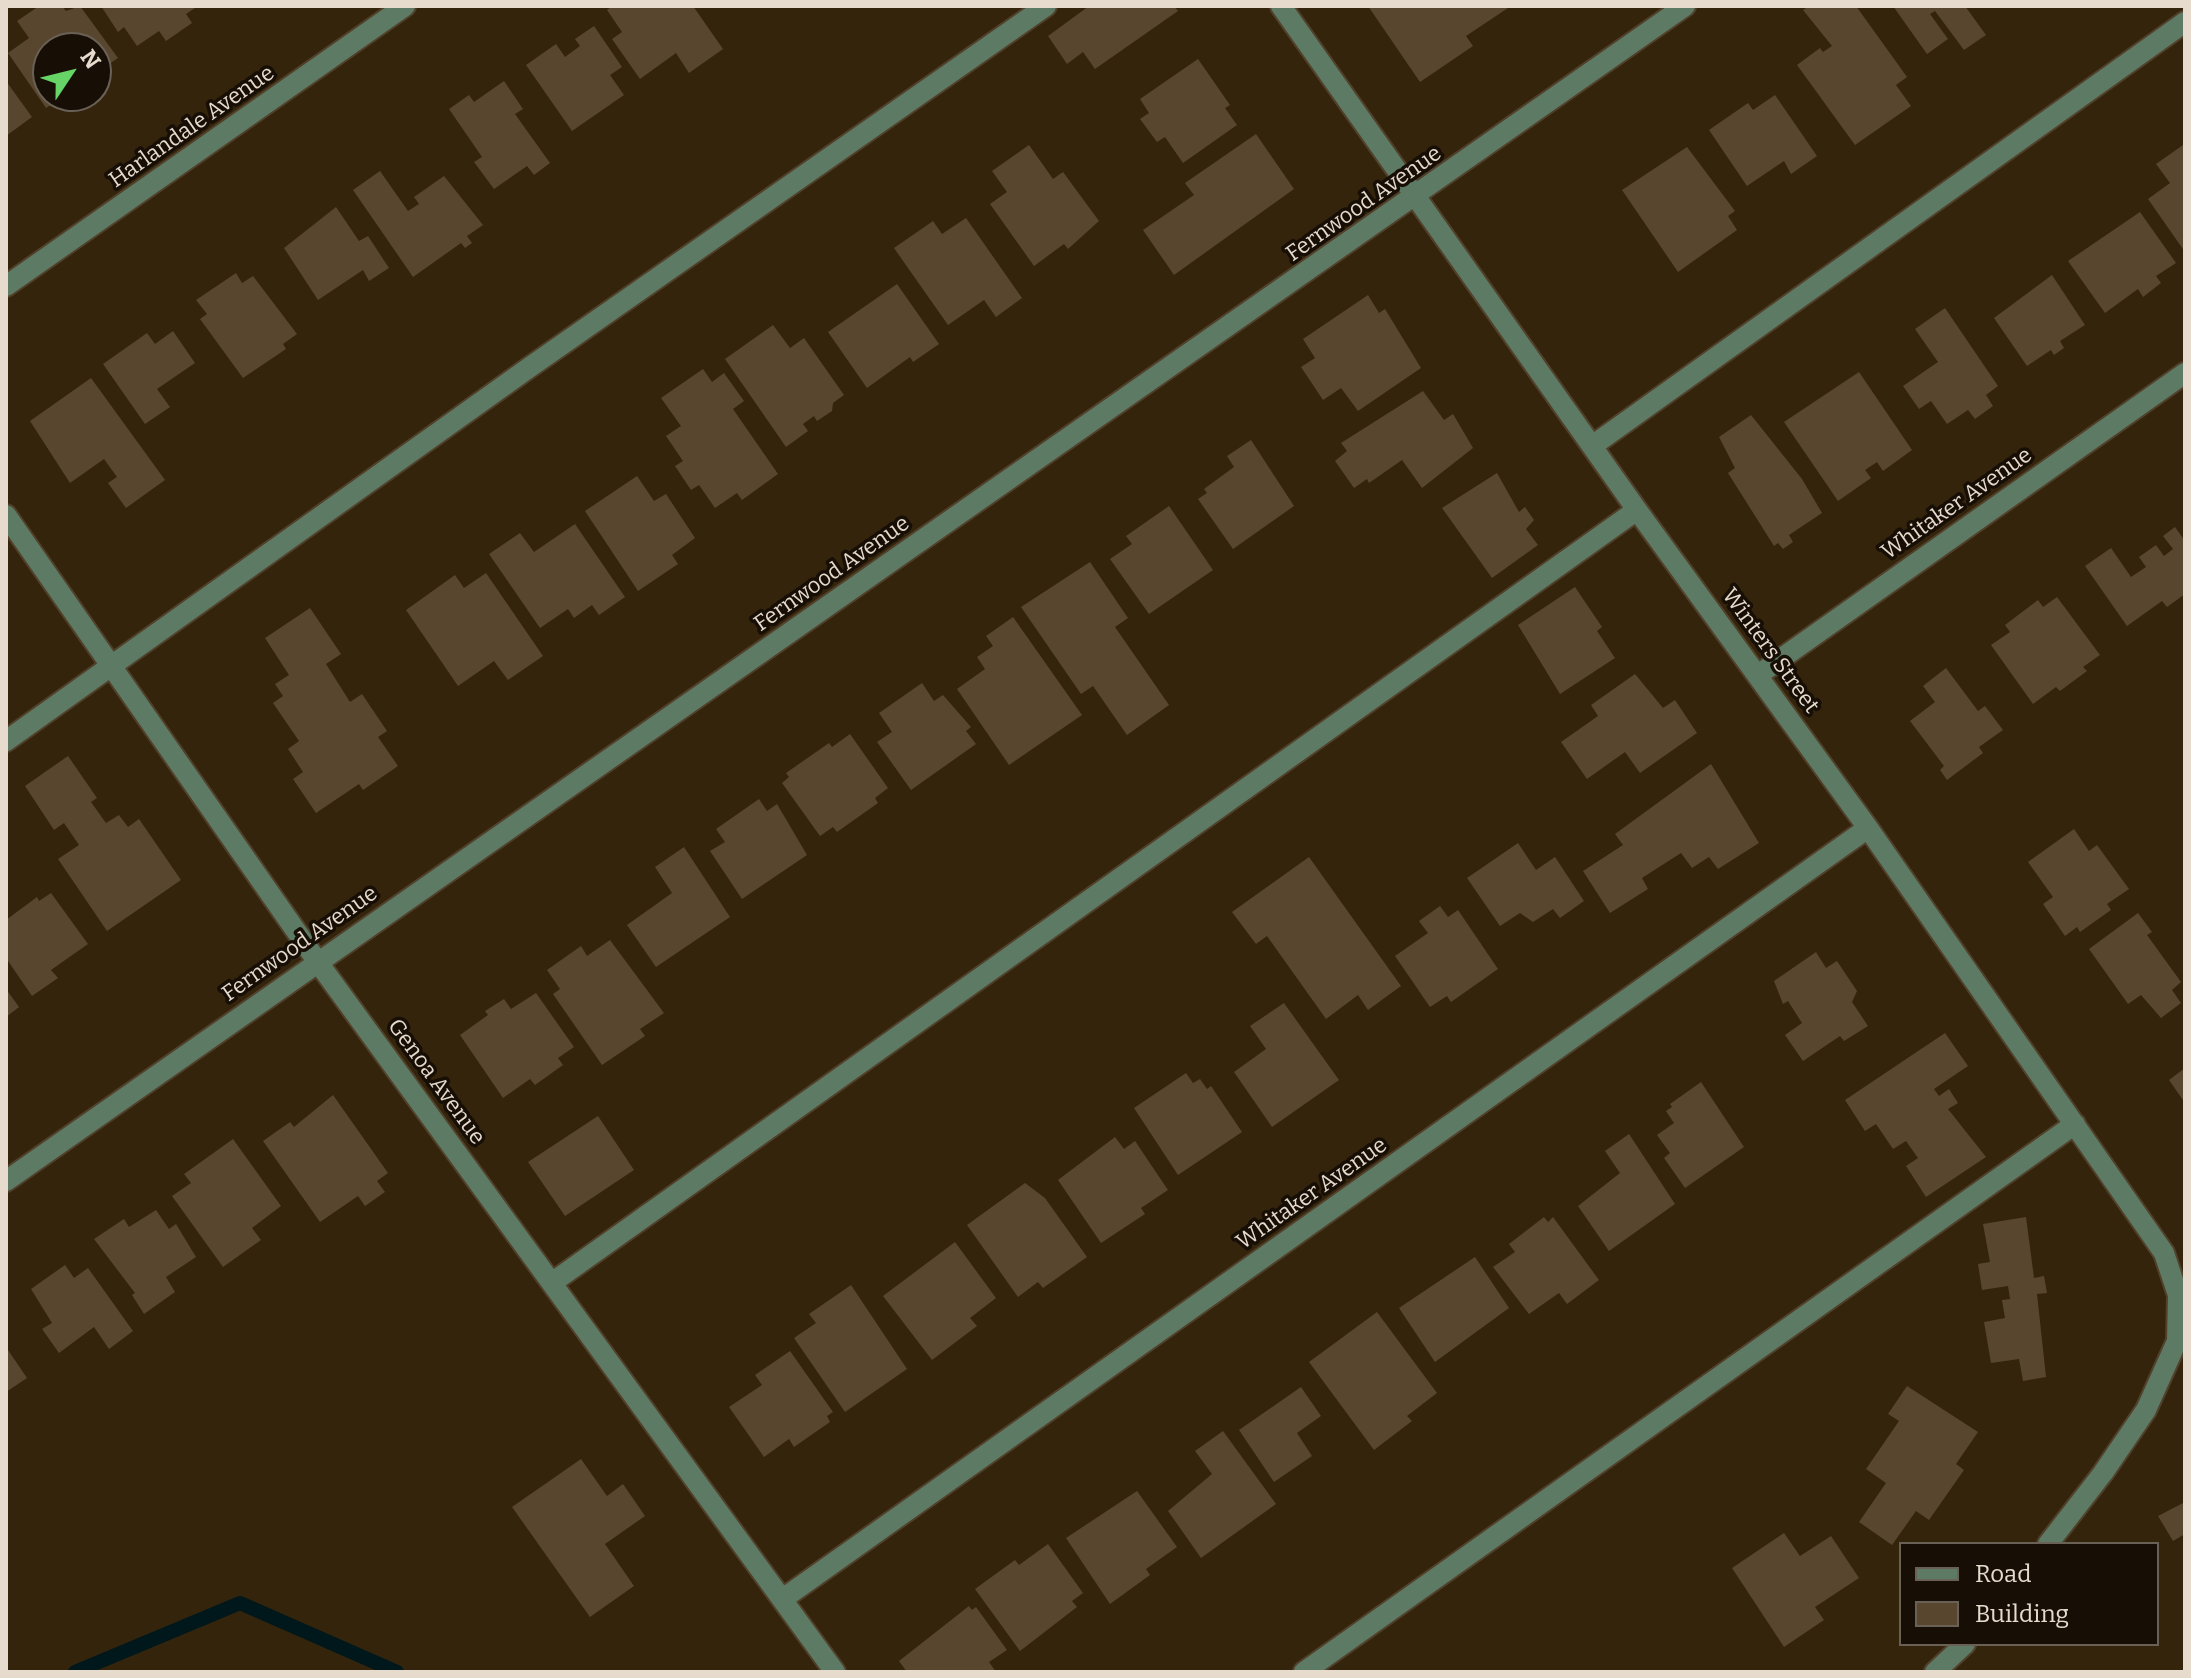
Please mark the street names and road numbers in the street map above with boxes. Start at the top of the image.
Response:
street label: Harlandale Avenue [104,60,280,194]
street label: Fernwood Avenue [1281,141,1447,267]
street label: Whitaker Avenue [1877,442,2037,566]
street label: Fernwood Avenue [749,511,915,637]
street label: Winters Street [1716,583,1824,719]
street label: Fernwood Avenue [217,881,383,1007]
street label: Genoa Avenue [382,1014,490,1150]
street label: Whitaker Avenue [1232,1132,1392,1256]

